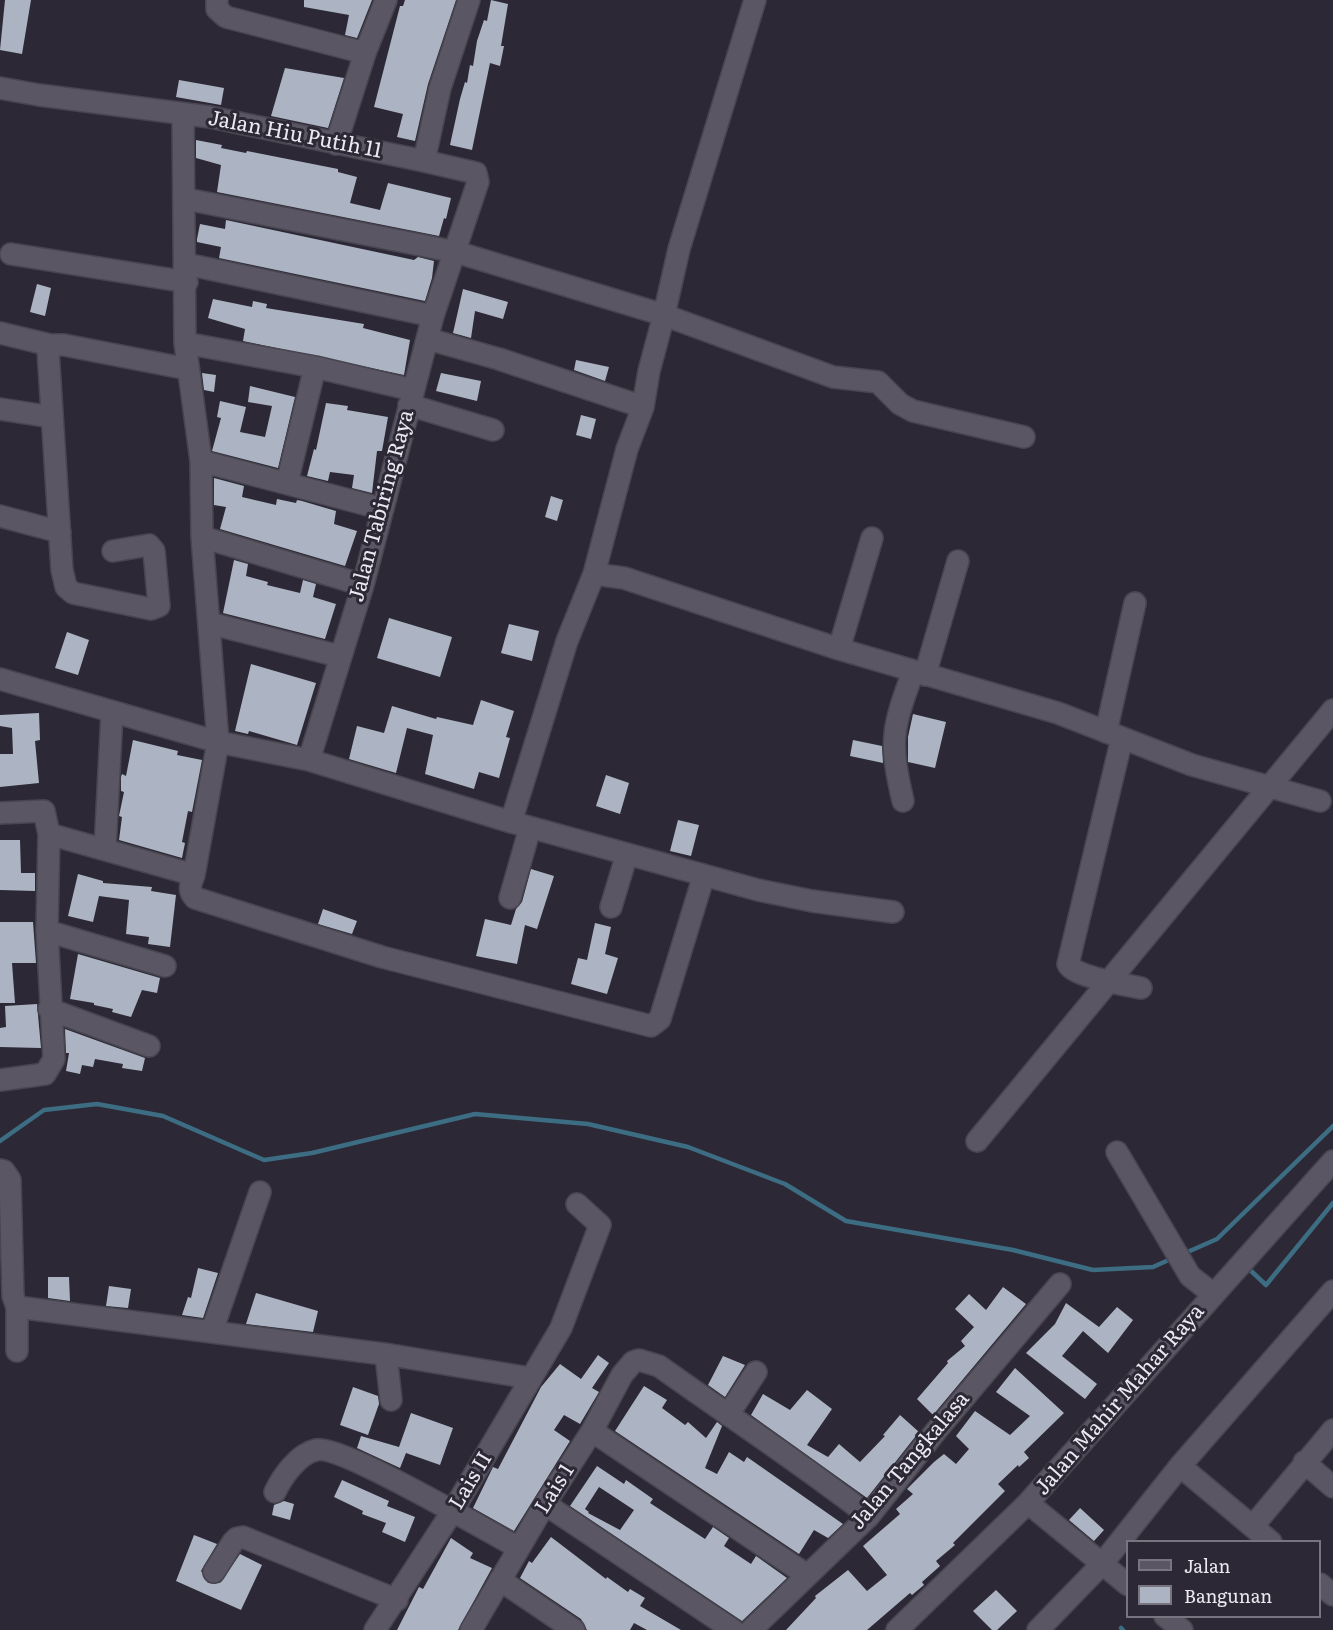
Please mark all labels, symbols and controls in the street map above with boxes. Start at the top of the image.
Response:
street label: Jalan Hiu Putih 11 [206,106,384,164]
street label: Jalan Tabiring Raya [344,407,420,605]
street label: Jalan Mahir Mahar Raya [1030,1299,1210,1501]
street label: Jalan Tangkalasa [845,1387,975,1535]
street label: Lais II [444,1448,498,1514]
street label: Lais 1 [530,1459,580,1519]
legend [1126,1540,1321,1618]
text: Jalan [1184,1552,1230,1579]
text: Bangunan [1184,1582,1272,1609]

